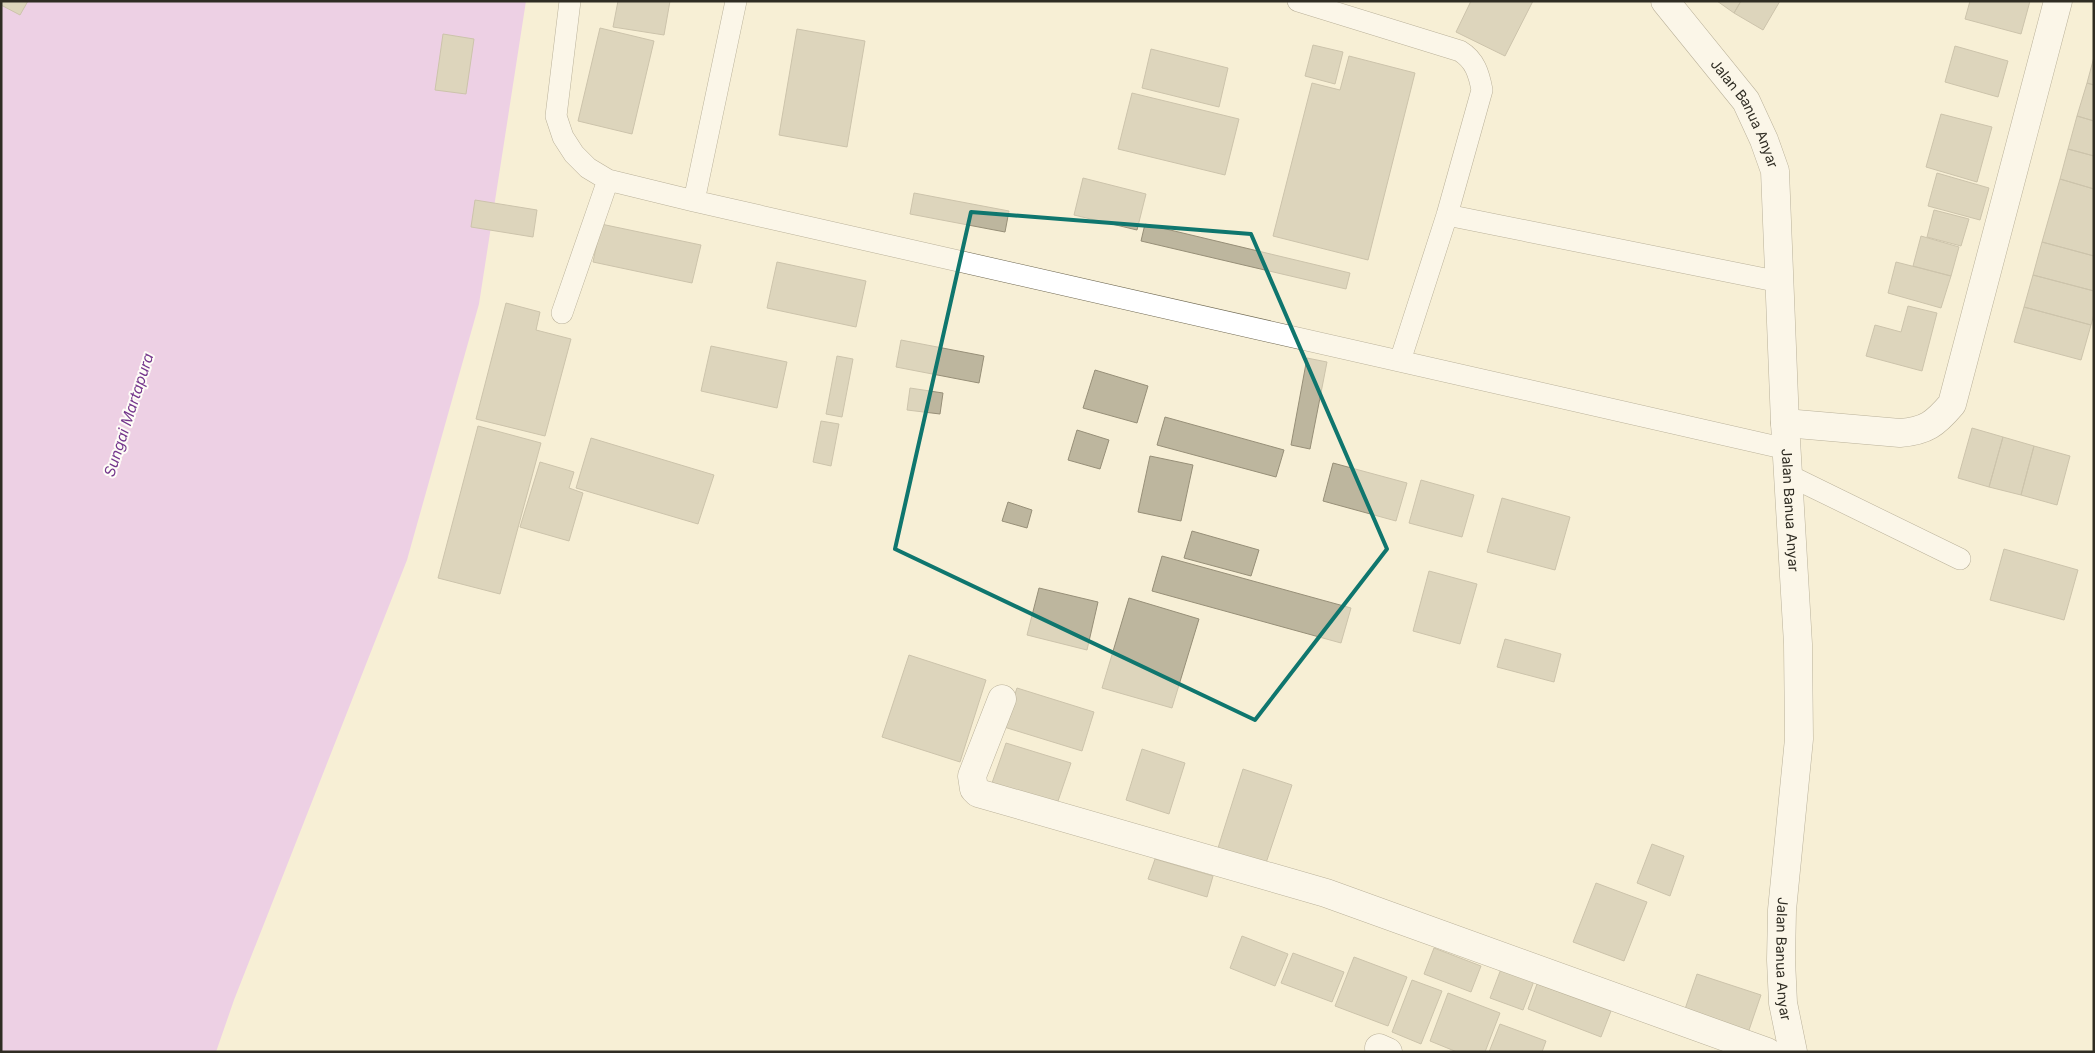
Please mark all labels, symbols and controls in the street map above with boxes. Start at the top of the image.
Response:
street label: Jalan Banua Anyar [1707,55,1782,170]
water label: Sungai Martapura [100,351,157,479]
street label: Jalan Banua Anyar [1779,448,1803,572]
street label: Jalan Banua Anyar [1773,897,1795,1022]

